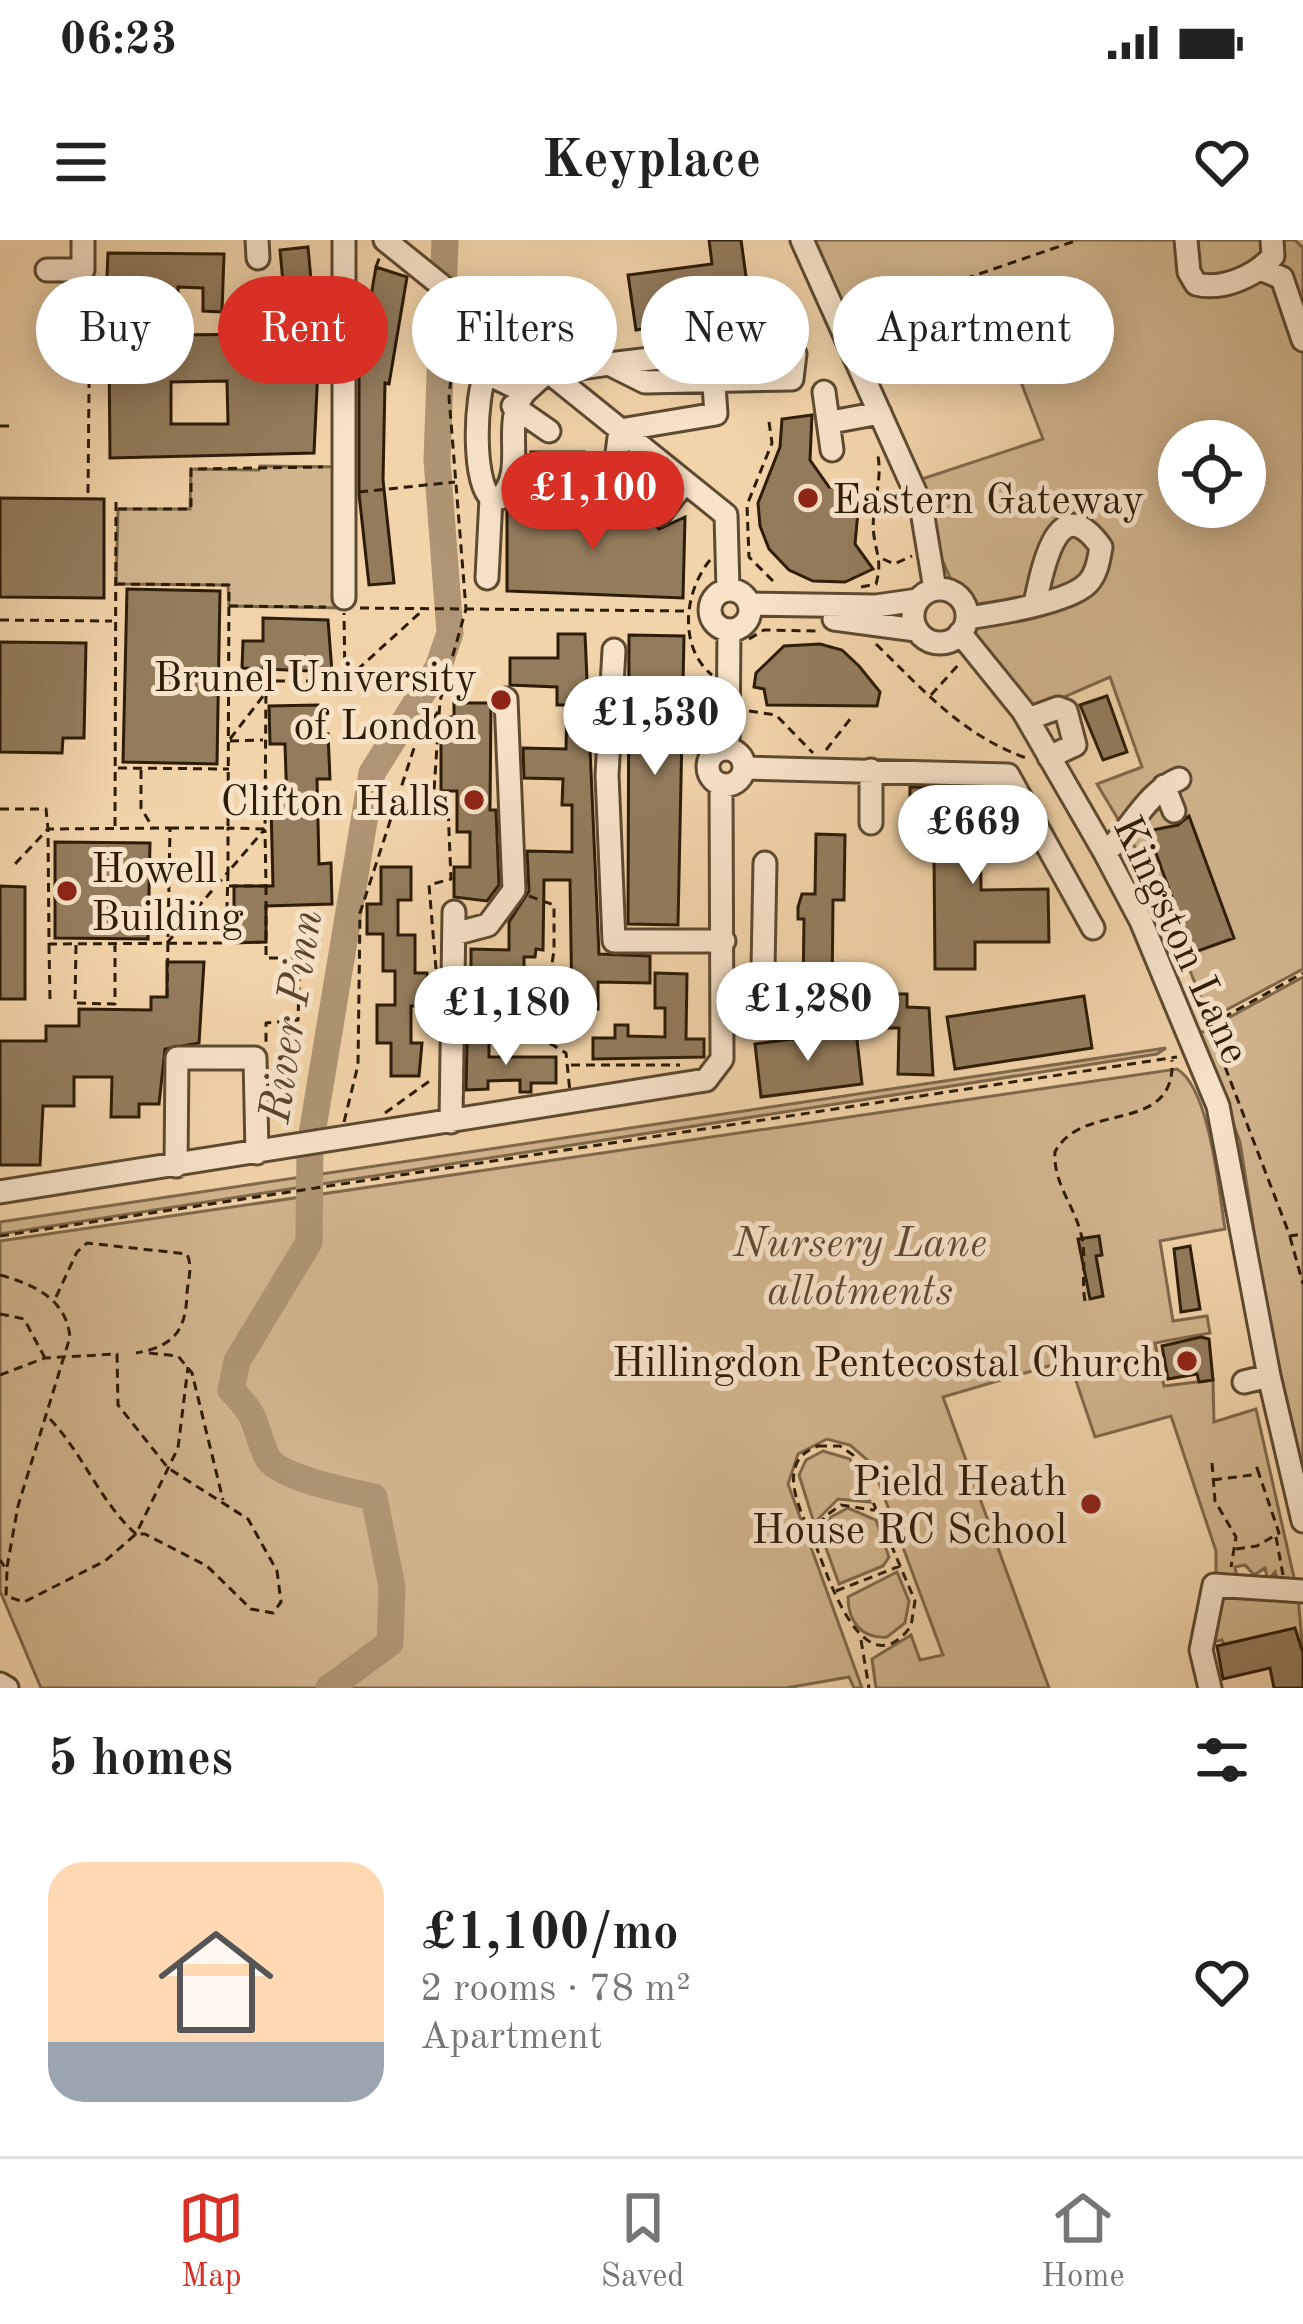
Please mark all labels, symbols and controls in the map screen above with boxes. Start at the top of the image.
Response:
text: 06:23 [60,19,177,64]
icon: menu [48,129,114,195]
icon: heart [1189,129,1255,195]
text: Keyplace [542,135,761,189]
chip: Buy [36,276,194,384]
chip: Rent [218,276,388,384]
chip: Filters [412,276,617,384]
chip: New [641,276,809,384]
chip: Apartment [833,276,1114,384]
map controls [1158,420,1266,528]
button: locate [1158,420,1266,528]
pin: £1,100 [495,451,691,553]
text: £1,100 [528,470,658,509]
place label: Eastern Gateway [832,481,1144,523]
marker: Eastern Gateway [795,485,821,511]
place label: Brunel University of London [153,659,477,749]
pin: £1,530 [557,676,753,778]
marker: Brunel University of London [488,687,514,713]
text: £1,530 [590,695,720,734]
place label: Clifton Halls [221,783,450,825]
pin: £669 [902,785,1044,887]
marker: Clifton Halls [461,787,487,813]
text: £669 [925,804,1021,843]
street label: Kingston Lane [1104,811,1255,1071]
place label: Howell Building [91,850,244,940]
marker: Howell Building [54,878,80,904]
water label: River Pinn [254,907,332,1127]
pin: £1,280 [710,962,906,1064]
pin: £1,180 [408,966,604,1068]
text: £1,280 [743,981,873,1020]
text: £1,180 [441,985,571,1024]
park label: Nursery Lane allotments [732,1224,987,1314]
place label: Hillingdon Pentecostal Church [612,1344,1163,1386]
marker: Hillingdon Pentecostal Church [1174,1348,1200,1374]
place label: Pield Heath House RC School [751,1463,1067,1553]
marker: Pield Heath House RC School [1078,1491,1104,1517]
icon: filters [1189,1727,1255,1793]
text: 5 homes [48,1735,233,1786]
text: £1,100/mo [420,1909,679,1960]
icon: home [144,1910,288,2054]
icon: heart [1189,1949,1255,2015]
text: 2 rooms · 78 m² [420,1970,691,2009]
text: Apartment [420,2018,603,2057]
tab: Map [178,2185,244,2298]
tab: Saved [601,2185,685,2298]
tab: Home [1041,2185,1125,2298]

